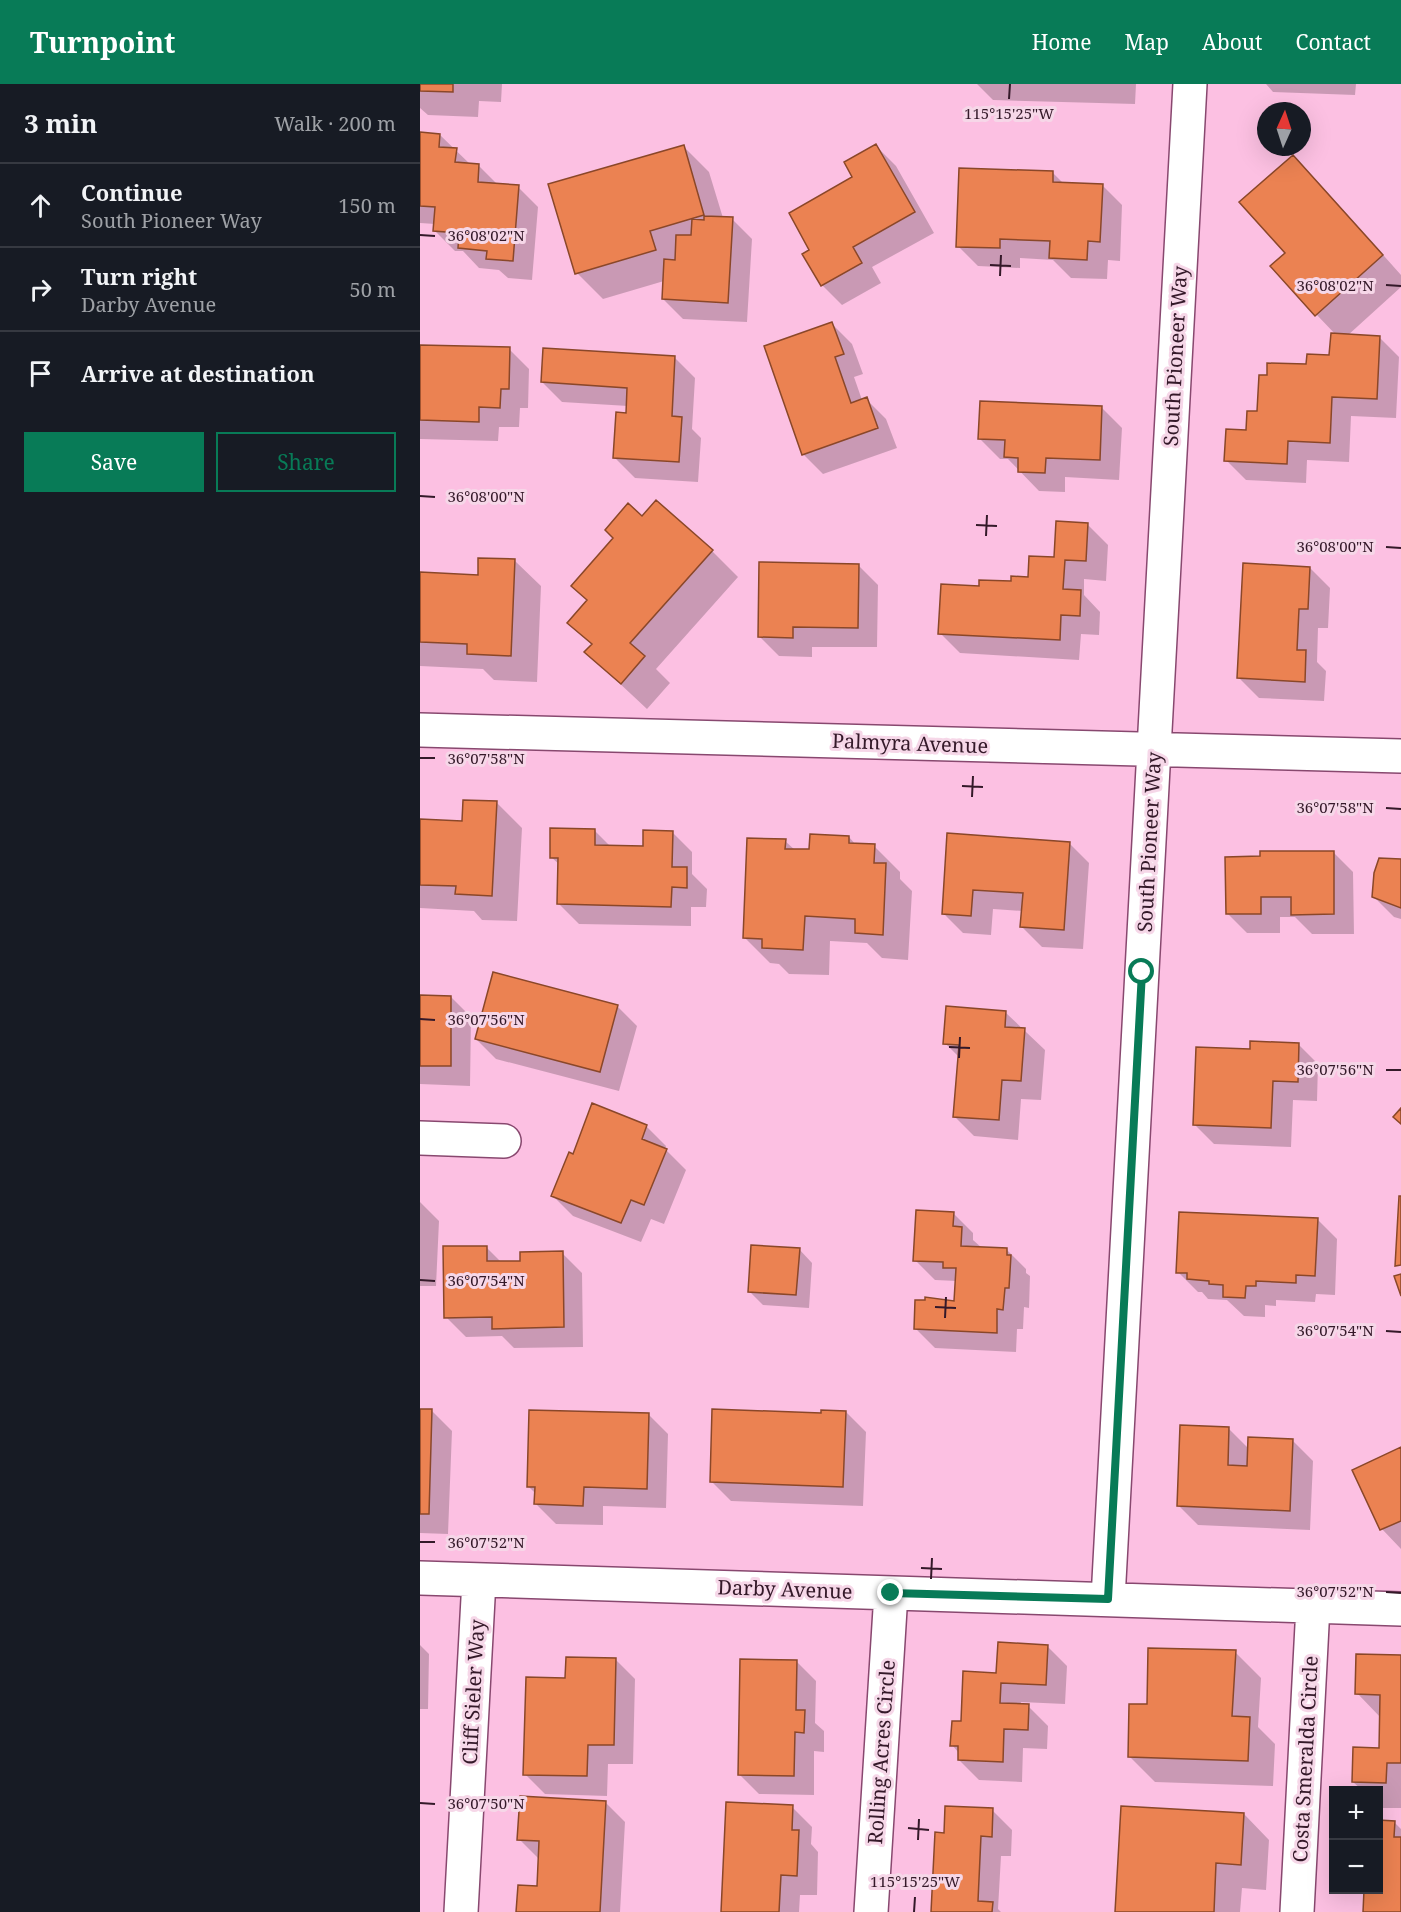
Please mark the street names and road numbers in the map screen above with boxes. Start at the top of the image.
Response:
street label: South Pioneer Way [1157,264,1193,447]
street label: Palmyra Avenue [831,727,989,759]
street label: South Pioneer Way [1131,750,1167,933]
street label: Darby Avenue [717,1573,853,1605]
street label: Cliff Sieler Way [456,1618,490,1765]
street label: Costa Smeralda Circle [1286,1655,1324,1863]
street label: Rolling Acres Circle [861,1659,901,1845]

